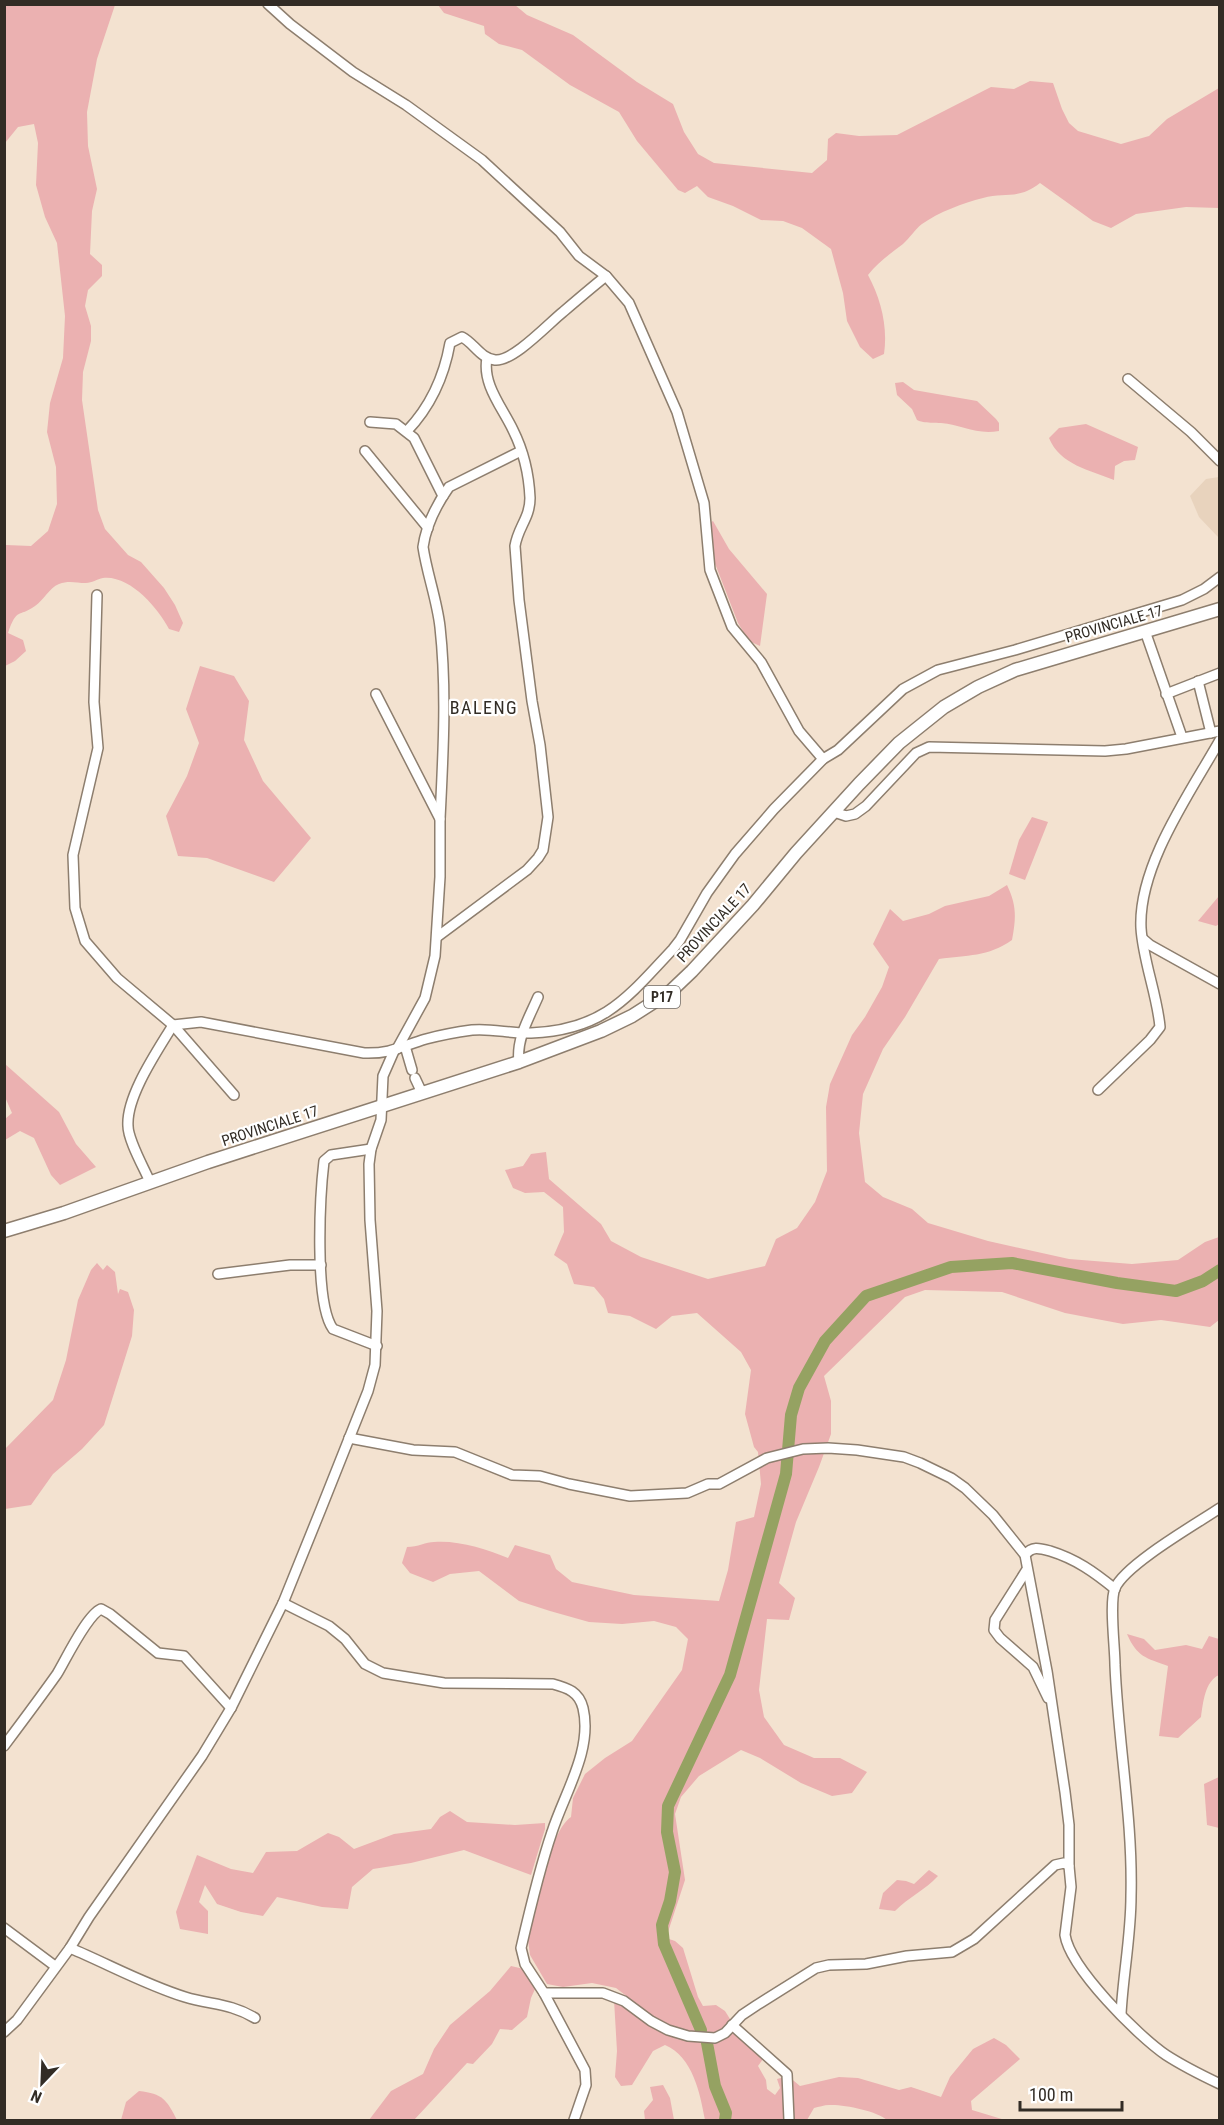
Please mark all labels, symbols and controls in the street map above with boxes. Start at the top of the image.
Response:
street label: PROVINCIALE 17 [1063,602,1165,646]
district label: BALENG [450,697,518,718]
street label: PROVINCIALE 17 [673,880,755,966]
road number: P17 [644,986,680,1008]
street label: PROVINCIALE 17 [219,1102,321,1150]
north arrow [12,2053,72,2113]
scale bar [1020,2074,1122,2112]
text: 100 m [1029,2084,1073,2105]
text: N [28,2086,45,2107]

